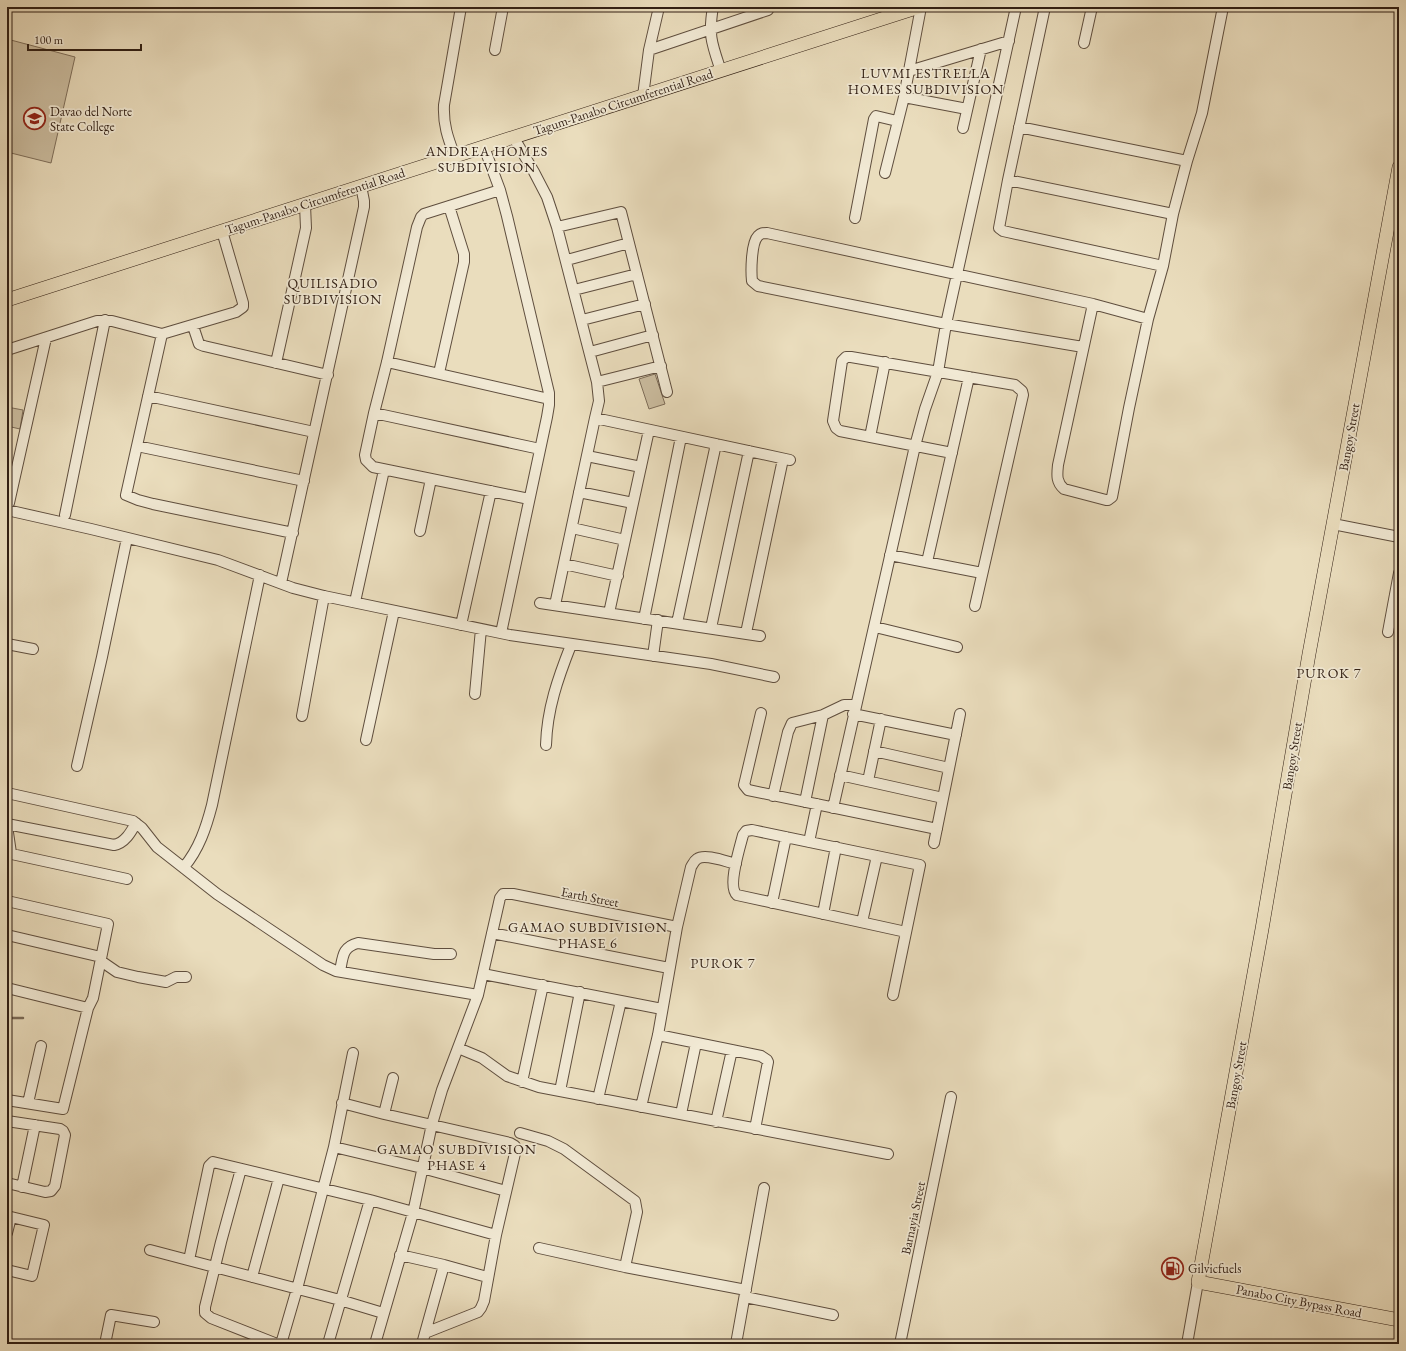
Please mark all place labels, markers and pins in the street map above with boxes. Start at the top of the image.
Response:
place label: Davao del Norte State College [50,103,132,135]
school or university icon: Davao del Norte State College [21,105,47,131]
fuel station icon: Gilvicfuels [1160,1255,1186,1281]
place label: Gilvicfuels [1188,1260,1241,1277]

